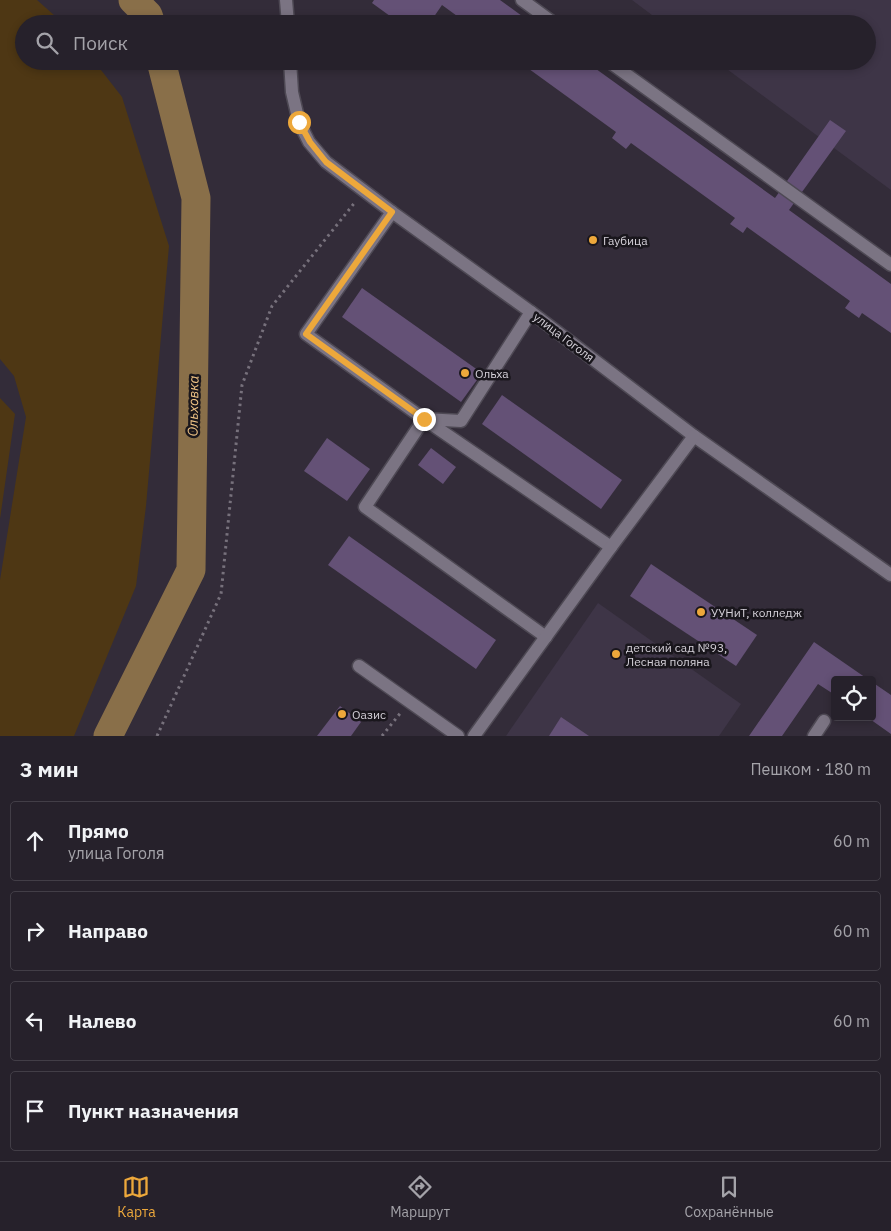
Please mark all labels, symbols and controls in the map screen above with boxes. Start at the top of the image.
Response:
search box [15,15,876,70]
icon: search [33,29,61,57]
text: Поиск [73,31,128,55]
route start [288,111,311,134]
place label: Гаубица [603,233,648,248]
marker: Гаубица [587,234,599,246]
street label: улица Гоголя [531,309,597,365]
place label: Ольха [475,366,509,381]
marker: Ольха [459,367,471,379]
water label: Ольховка [183,375,203,437]
route end [413,408,436,431]
place label: УУНиТ, колледж [711,605,802,620]
marker: УУНиТ, колледж [695,606,707,618]
place label: детский сад №93, Лесная поляна [626,640,727,669]
marker: детский сад №93, Лесная поляна [610,648,622,660]
map controls [831,676,876,721]
button: locate [831,676,876,721]
place label: Оазис [352,707,386,722]
marker: Оазис [336,708,348,720]
text: 3 мин [20,755,79,783]
text: Пешком · 180 m [750,759,871,779]
text: Прямо [68,819,129,843]
icon: ahead [21,827,49,855]
text: 60 m [833,831,870,851]
text: улица Гоголя [68,843,165,863]
icon: right [21,917,49,945]
text: Направо [68,919,148,943]
text: 60 m [833,921,870,941]
icon: left [21,1007,49,1035]
text: Налево [68,1009,137,1033]
text: 60 m [833,1011,870,1031]
icon: arrive [21,1097,49,1125]
text: Пункт назначения [68,1099,239,1123]
tab: Карта [117,1173,156,1221]
tab: Маршрут [390,1173,450,1221]
tab: Сохранённые [685,1173,774,1221]

